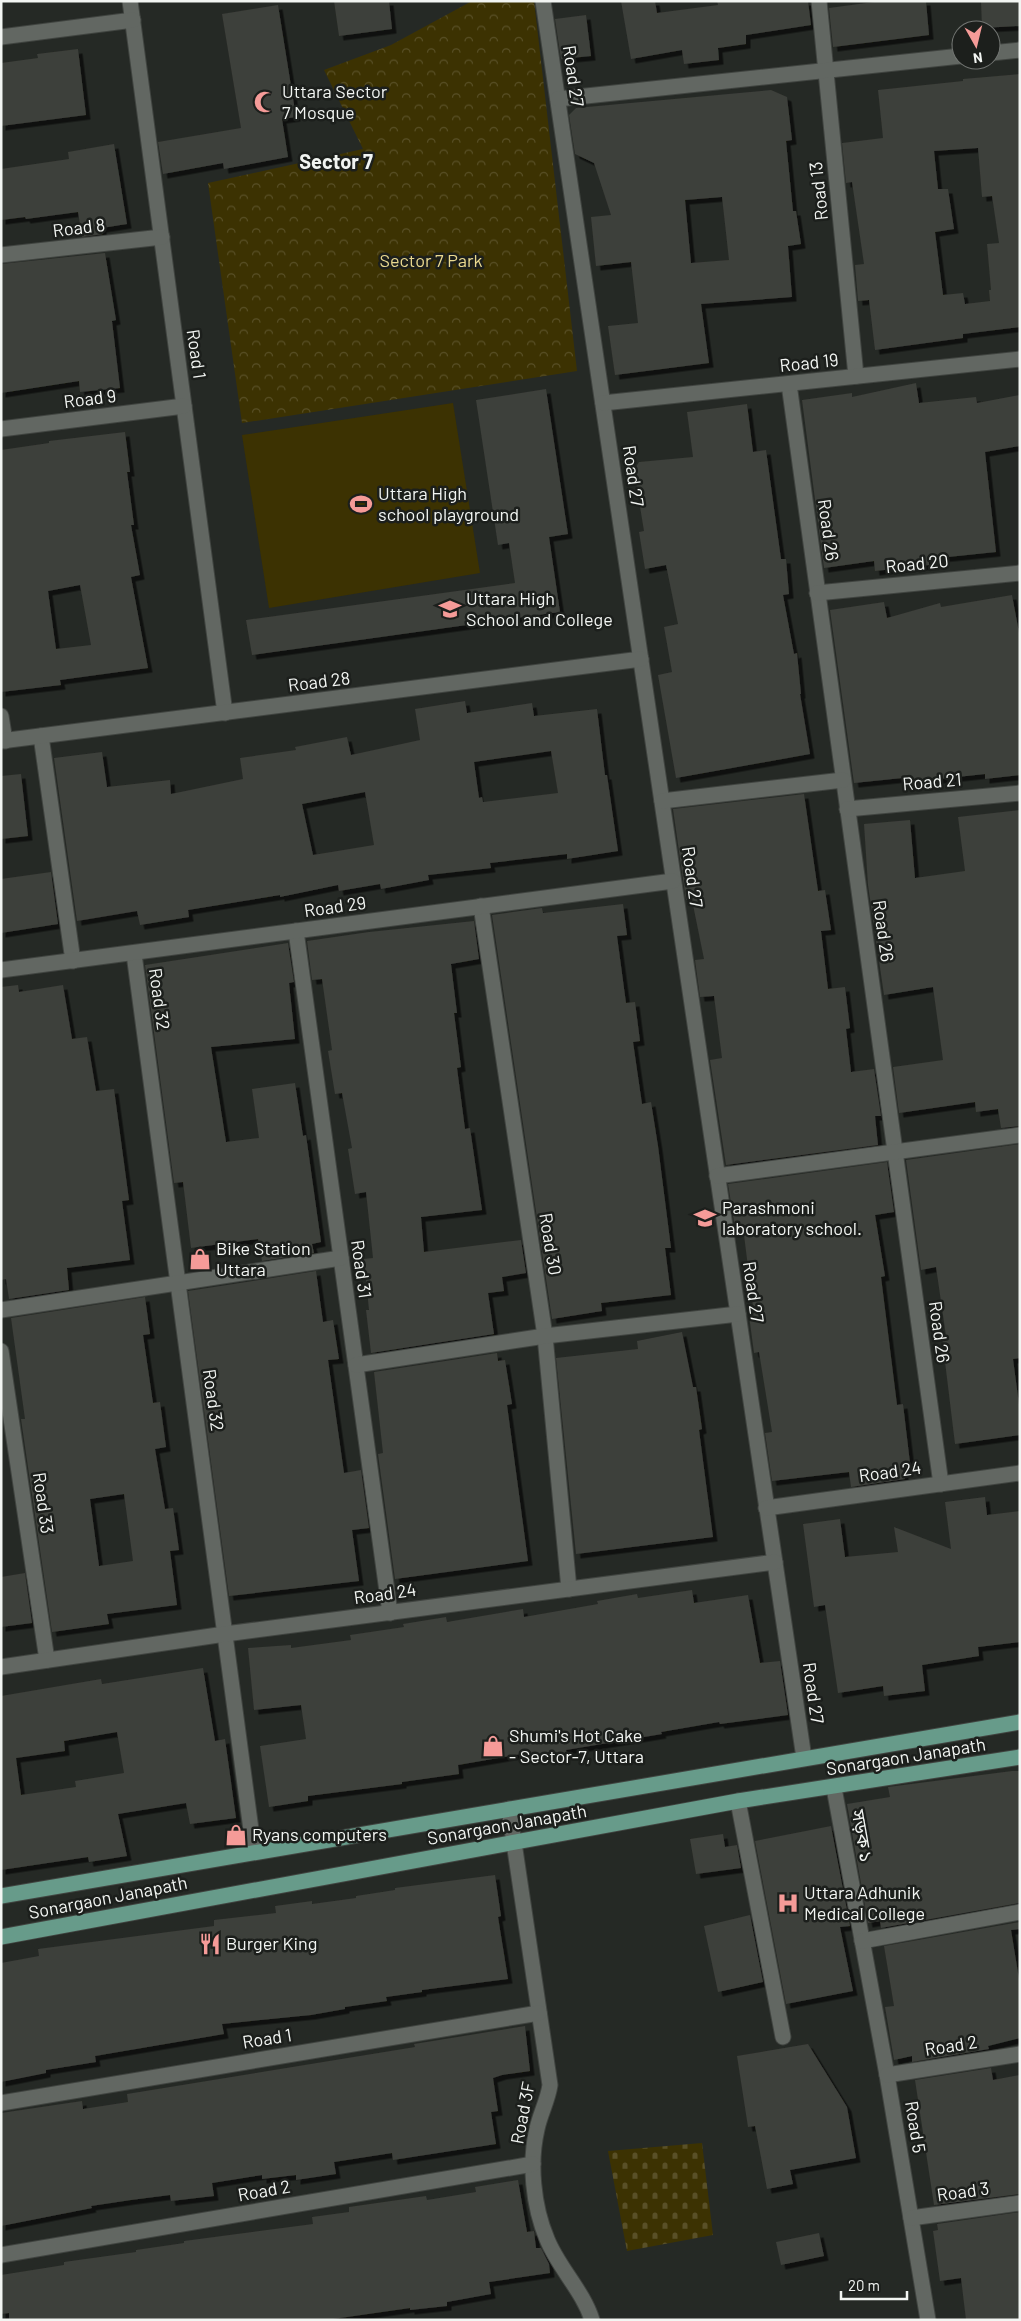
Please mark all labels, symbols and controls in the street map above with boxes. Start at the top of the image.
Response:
north arrow [951,20,1001,70]
street label: Road 27 [559,44,589,108]
text: N [972,49,984,67]
place label: Uttara Sector 7 Mosque [282,80,388,123]
mosque icon: Uttara Sector 7 Mosque [252,89,278,115]
district label: Sector 7 [299,149,373,173]
street label: Road 13 [804,161,832,222]
street label: Road 8 [51,213,106,241]
park label: Sector 7 Park [379,249,483,271]
street label: Road 1 [183,328,211,380]
street label: Road 19 [778,348,839,376]
street label: Road 9 [62,384,117,412]
street label: Road 27 [619,444,649,508]
place label: Uttara High school playground [378,482,519,525]
sports icon: Uttara High school playground [348,491,374,517]
street label: Road 26 [814,497,844,562]
street label: Road 20 [884,549,949,577]
place label: Uttara High School and College [466,587,613,630]
school or university icon: Uttara High School and College [437,596,463,622]
street label: Road 28 [287,666,351,696]
street label: Road 21 [902,767,962,795]
street label: Road 27 [678,845,708,909]
street label: Road 29 [302,891,367,921]
street label: Road 26 [869,898,899,963]
street label: Road 32 [145,966,175,1031]
place label: Parashmoni laboratory school. [722,1196,862,1239]
school or university icon: Parashmoni laboratory school. [692,1205,718,1231]
street label: Road 30 [535,1211,567,1277]
place label: Bike Station Uttara [216,1237,311,1280]
street label: Road 31 [347,1238,377,1300]
shop icon: Bike Station Uttara [187,1246,213,1272]
street label: Road 27 [739,1260,769,1324]
street label: Road 26 [925,1299,955,1364]
street label: Road 32 [199,1367,229,1432]
street label: Road 24 [857,1456,923,1486]
street label: Road 33 [29,1471,59,1535]
street label: Road 24 [352,1578,418,1608]
street label: Road 27 [799,1661,829,1725]
place label: Shumi's Hot Cake - Sector-7, Uttara [509,1724,644,1767]
shop icon: Shumi's Hot Cake - Sector-7, Uttara [480,1733,506,1759]
street label: Sonargaon Janapath [824,1733,987,1779]
street label: Sonargaon Janapath [425,1799,588,1849]
street label: সড়ক ১ [847,1807,878,1864]
shop icon: Ryans computers [223,1822,249,1848]
place label: Ryans computers [252,1823,387,1845]
street label: Sonargaon Janapath [27,1871,189,1923]
place label: Uttara Adhunik Medical College [804,1881,925,1924]
hospital icon: Uttara Adhunik Medical College [775,1890,801,1916]
restaurant icon: Burger King [197,1931,223,1957]
place label: Burger King [226,1932,317,1954]
street label: Road 1 [241,2023,293,2053]
street label: Road 2 [923,2030,979,2060]
street label: Road 3F [505,2080,539,2146]
street label: Road 5 [901,2099,931,2155]
street label: Road 2 [236,2175,292,2205]
street label: Road 3 [935,2176,990,2206]
scale bar [841,2268,907,2300]
text: 20 m [848,2276,880,2294]

